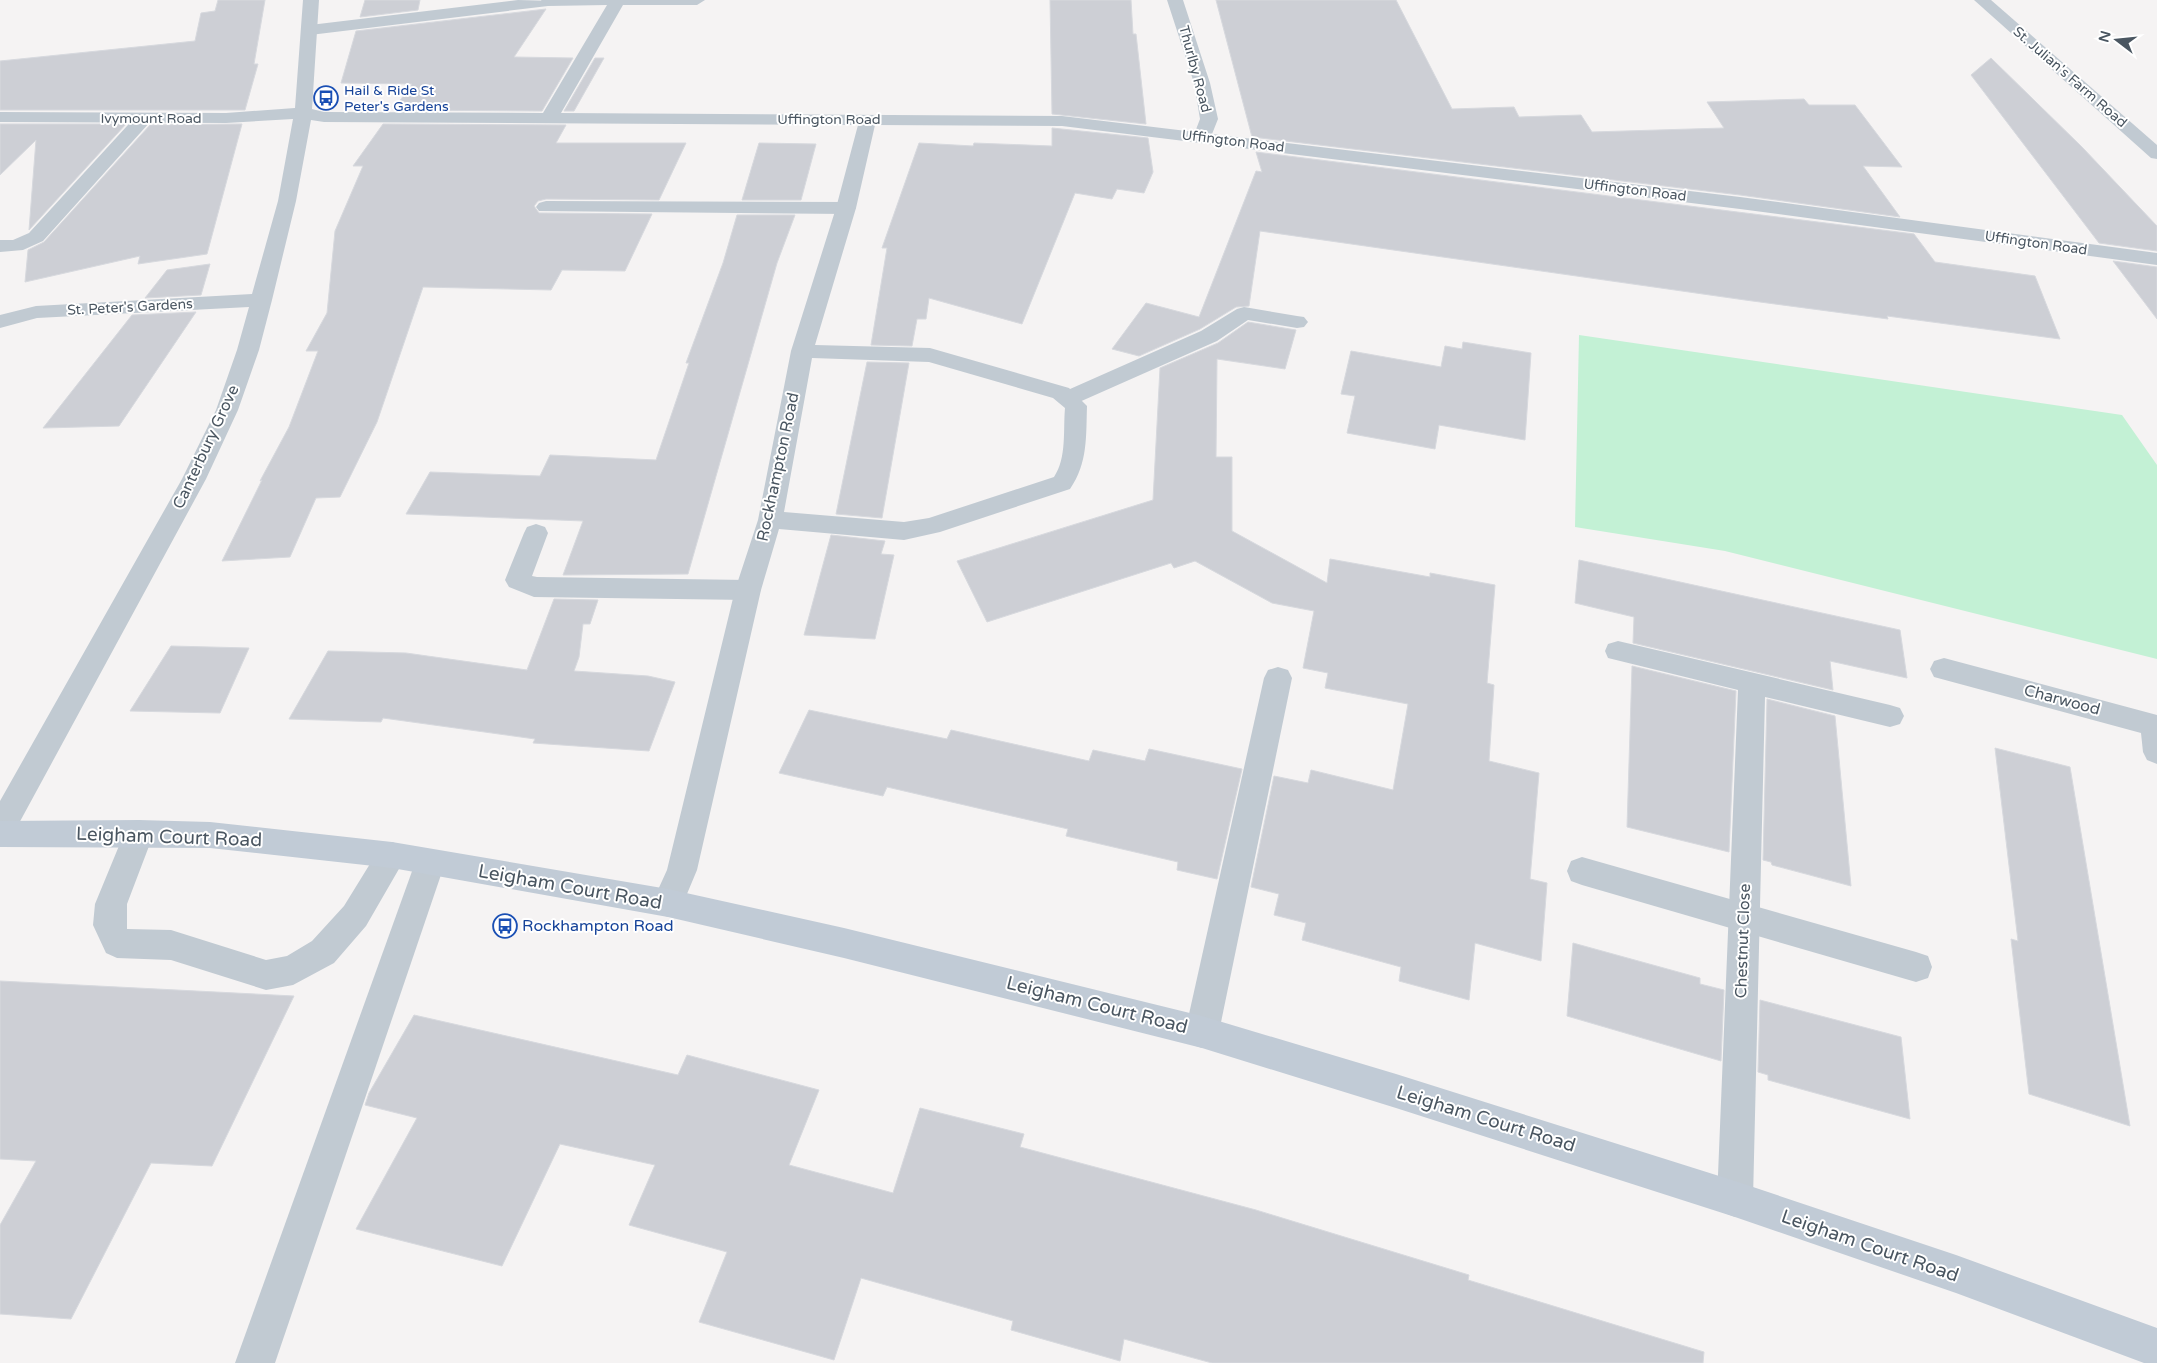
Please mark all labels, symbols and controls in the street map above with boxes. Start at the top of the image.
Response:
north arrow [2092,15,2142,65]
street label: St. Julian's Farm Road [2010,23,2130,131]
street label: Thurlby Road [1175,24,1215,114]
text: N [2095,29,2115,44]
place label: Hail & Ride St Peter's Gardens [344,82,449,115]
bus stop icon: Hail & Ride St Peter's Gardens [313,85,339,111]
street label: Ivymount Road [100,110,202,127]
street label: Uffington Road [777,111,881,128]
street label: Uffington Road [1181,126,1285,156]
street label: Uffington Road [1583,175,1687,205]
street label: Uffington Road [1984,227,2088,259]
street label: St. Peter's Gardens [67,295,193,319]
street label: Canterbury Grove [168,382,244,512]
street label: Rockhampton Road [752,391,804,543]
street label: Charwood [2022,680,2102,720]
street label: Leigham Court Road [76,823,262,851]
street label: Leigham Court Road [476,860,664,914]
street label: Chestnut Close [1731,883,1755,999]
bus stop icon: Rockhampton Road [492,913,518,939]
place label: Rockhampton Road [522,916,674,936]
street label: Leigham Court Road [1004,972,1190,1038]
street label: Leigham Court Road [1394,1081,1578,1157]
street label: Leigham Court Road [1778,1205,1962,1287]

